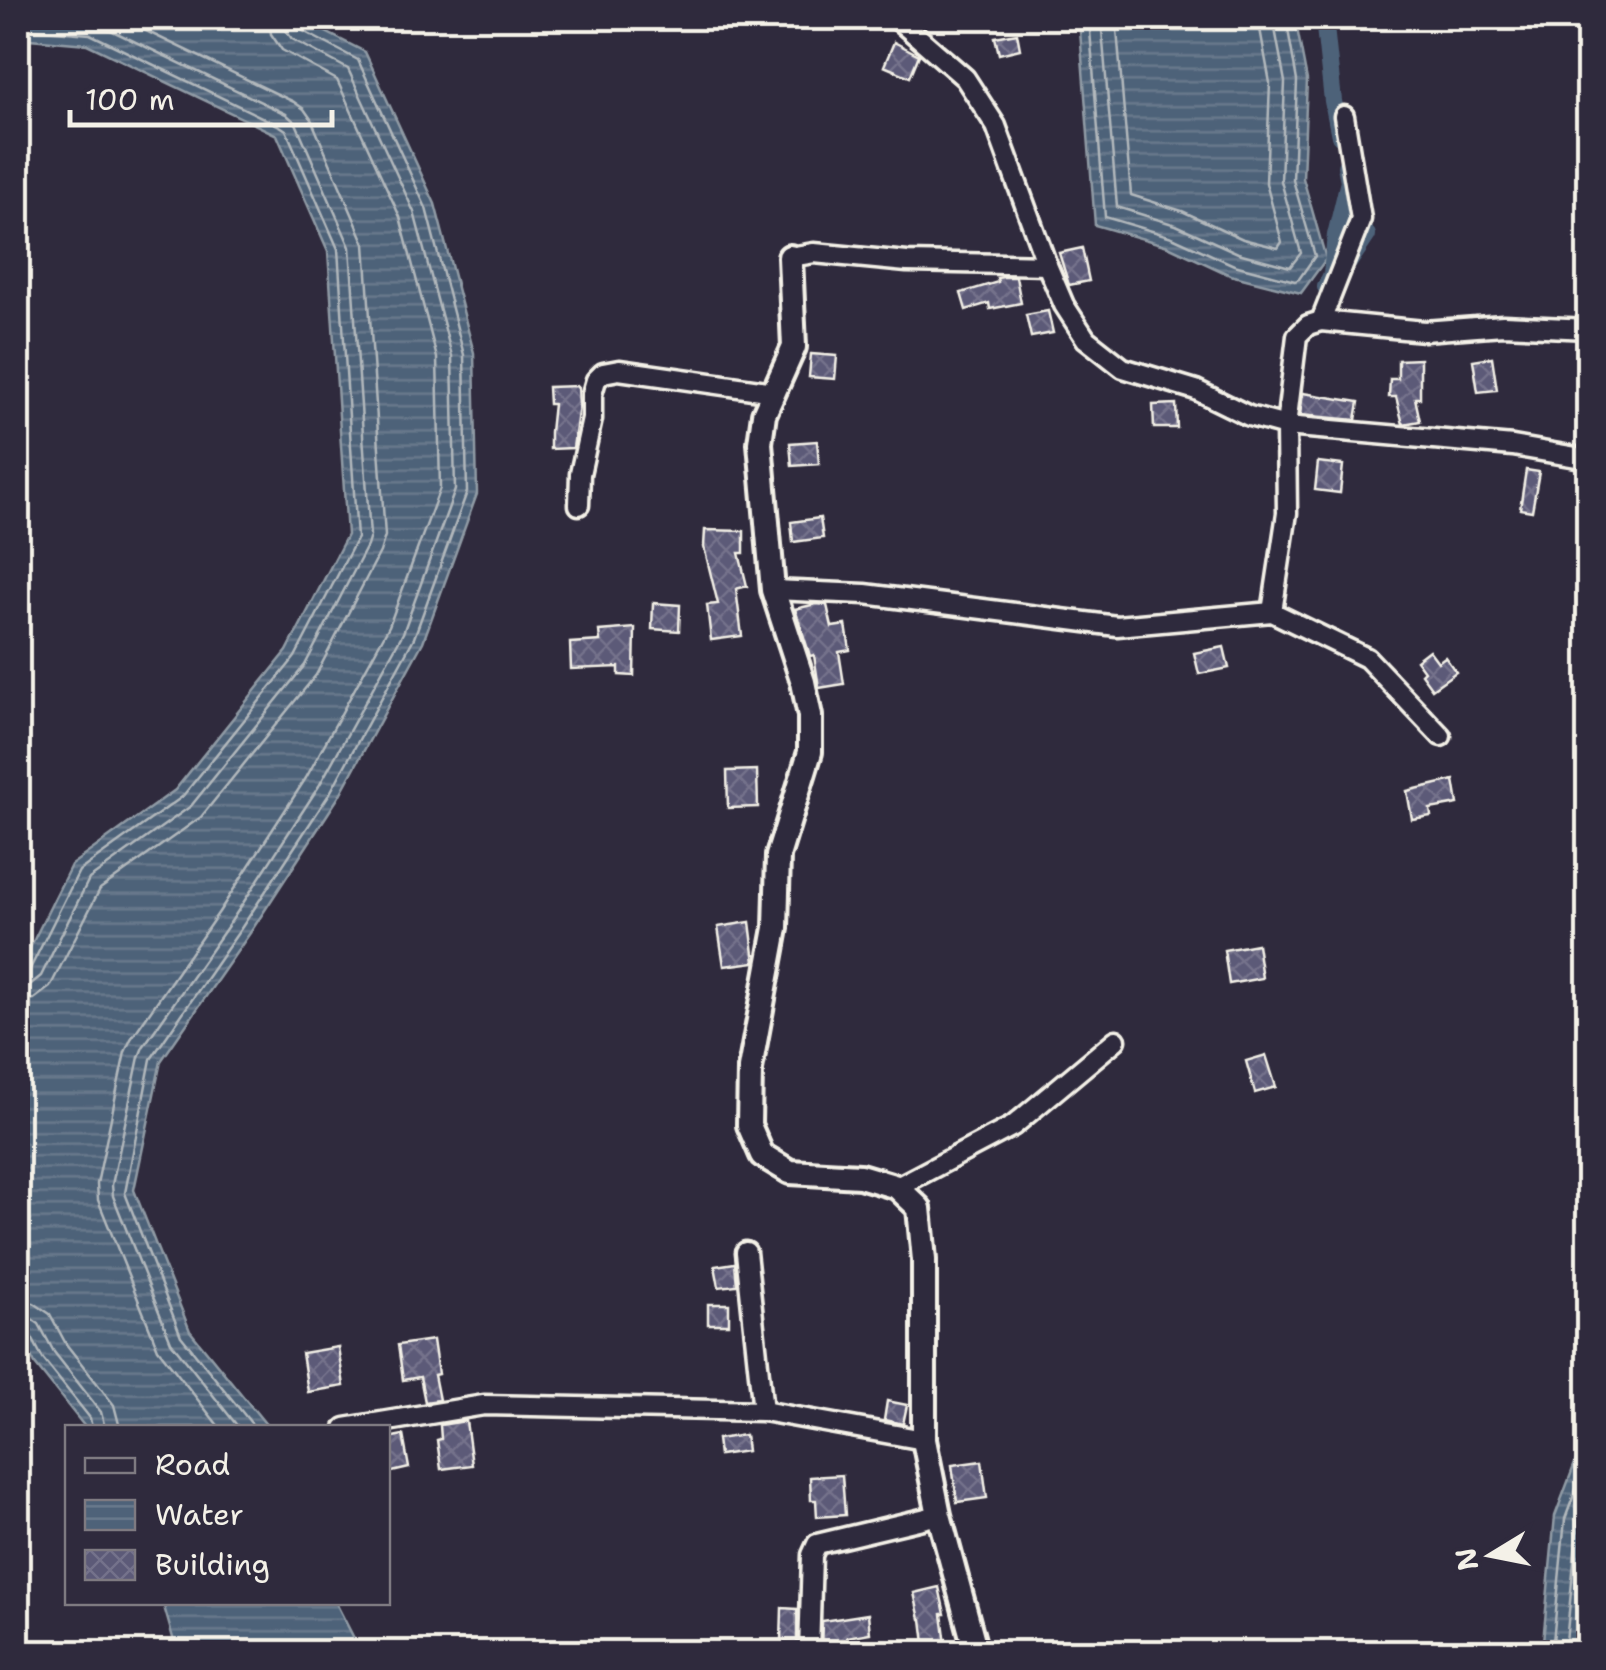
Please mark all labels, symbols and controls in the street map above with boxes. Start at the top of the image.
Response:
scale bar [70,65,332,127]
text: 100 m [85,79,175,120]
legend [65,1425,390,1605]
text: Road [155,1444,230,1485]
text: Water [155,1494,244,1535]
north arrow [1441,1505,1541,1605]
text: Building [155,1544,270,1585]
text: N [1446,1545,1487,1574]

